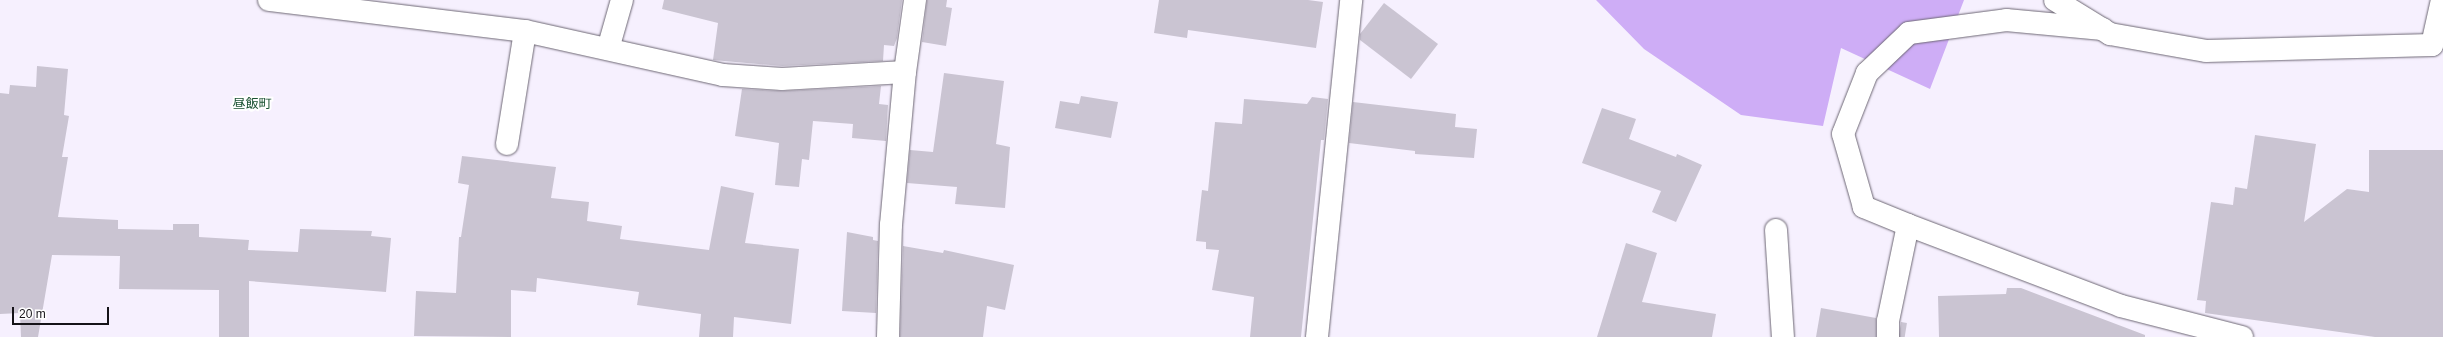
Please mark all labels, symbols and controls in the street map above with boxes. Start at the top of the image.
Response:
district label: 昼飯町 [233,96,271,112]
scale bar [14,299,111,325]
text: 20 m [19,307,46,321]

